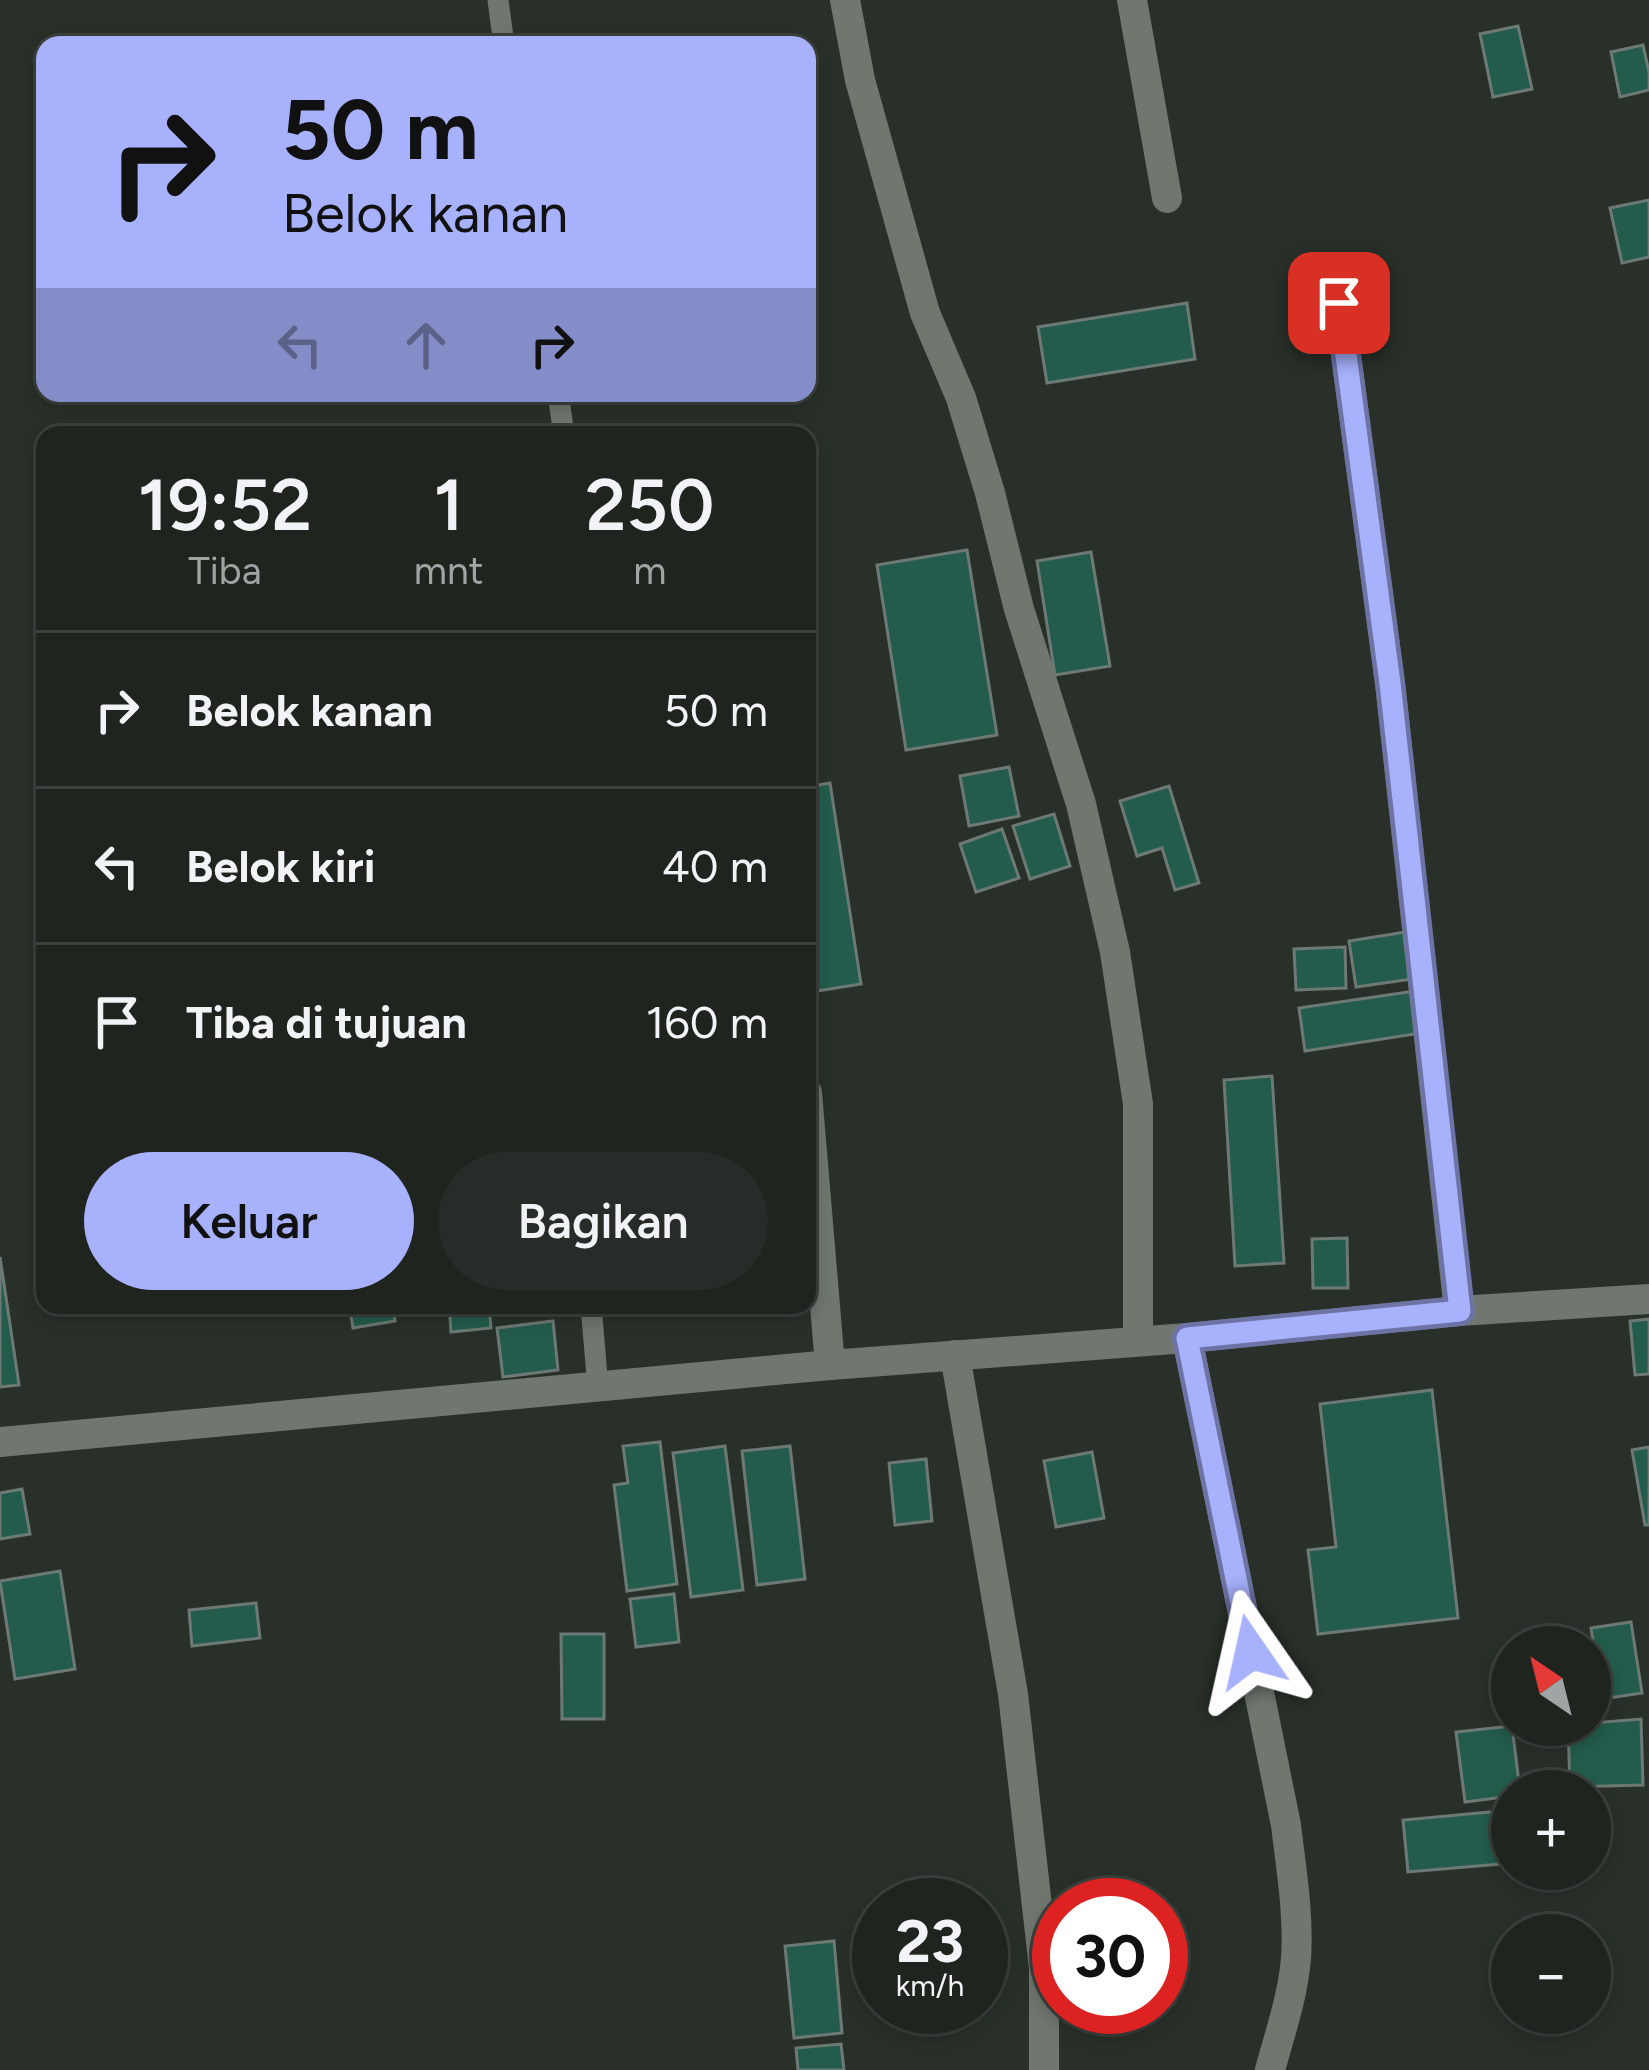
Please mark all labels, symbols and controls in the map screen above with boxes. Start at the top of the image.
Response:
text: 50 m [282,79,478,180]
icon: right [84,84,240,240]
text: Belok kanan [282,181,568,246]
pin [1288,252,1390,354]
icon: arrive [1306,270,1372,336]
icon: left [267,312,333,378]
icon: ahead [393,312,459,378]
icon: right [519,312,585,378]
text: 19:52 [138,462,312,548]
text: 1 [434,462,464,548]
text: 250 [585,462,714,548]
text: Tiba [188,547,262,594]
text: mnt [414,547,484,594]
text: m [633,547,666,594]
icon: right [84,677,150,743]
text: Belok kanan [186,683,433,737]
text: 50 m [664,683,768,737]
icon: left [84,833,150,899]
text: Belok kiri [186,839,375,893]
text: 40 m [662,839,768,893]
icon: arrive [84,989,150,1055]
text: Tiba di tujuan [186,995,467,1049]
text: 160 m [646,995,768,1049]
button: Keluar [84,1152,414,1290]
button: Bagikan [438,1152,768,1290]
position arrow [1188,1589,1314,1715]
north arrow [1491,1626,1611,1746]
map controls [1491,1626,1611,2034]
button: + [1491,1770,1611,1890]
speed limit sign: 30 [1032,1878,1188,2034]
text: 23 [896,1905,964,1977]
button: − [1491,1914,1611,2034]
text: km/h [896,1967,964,2004]

